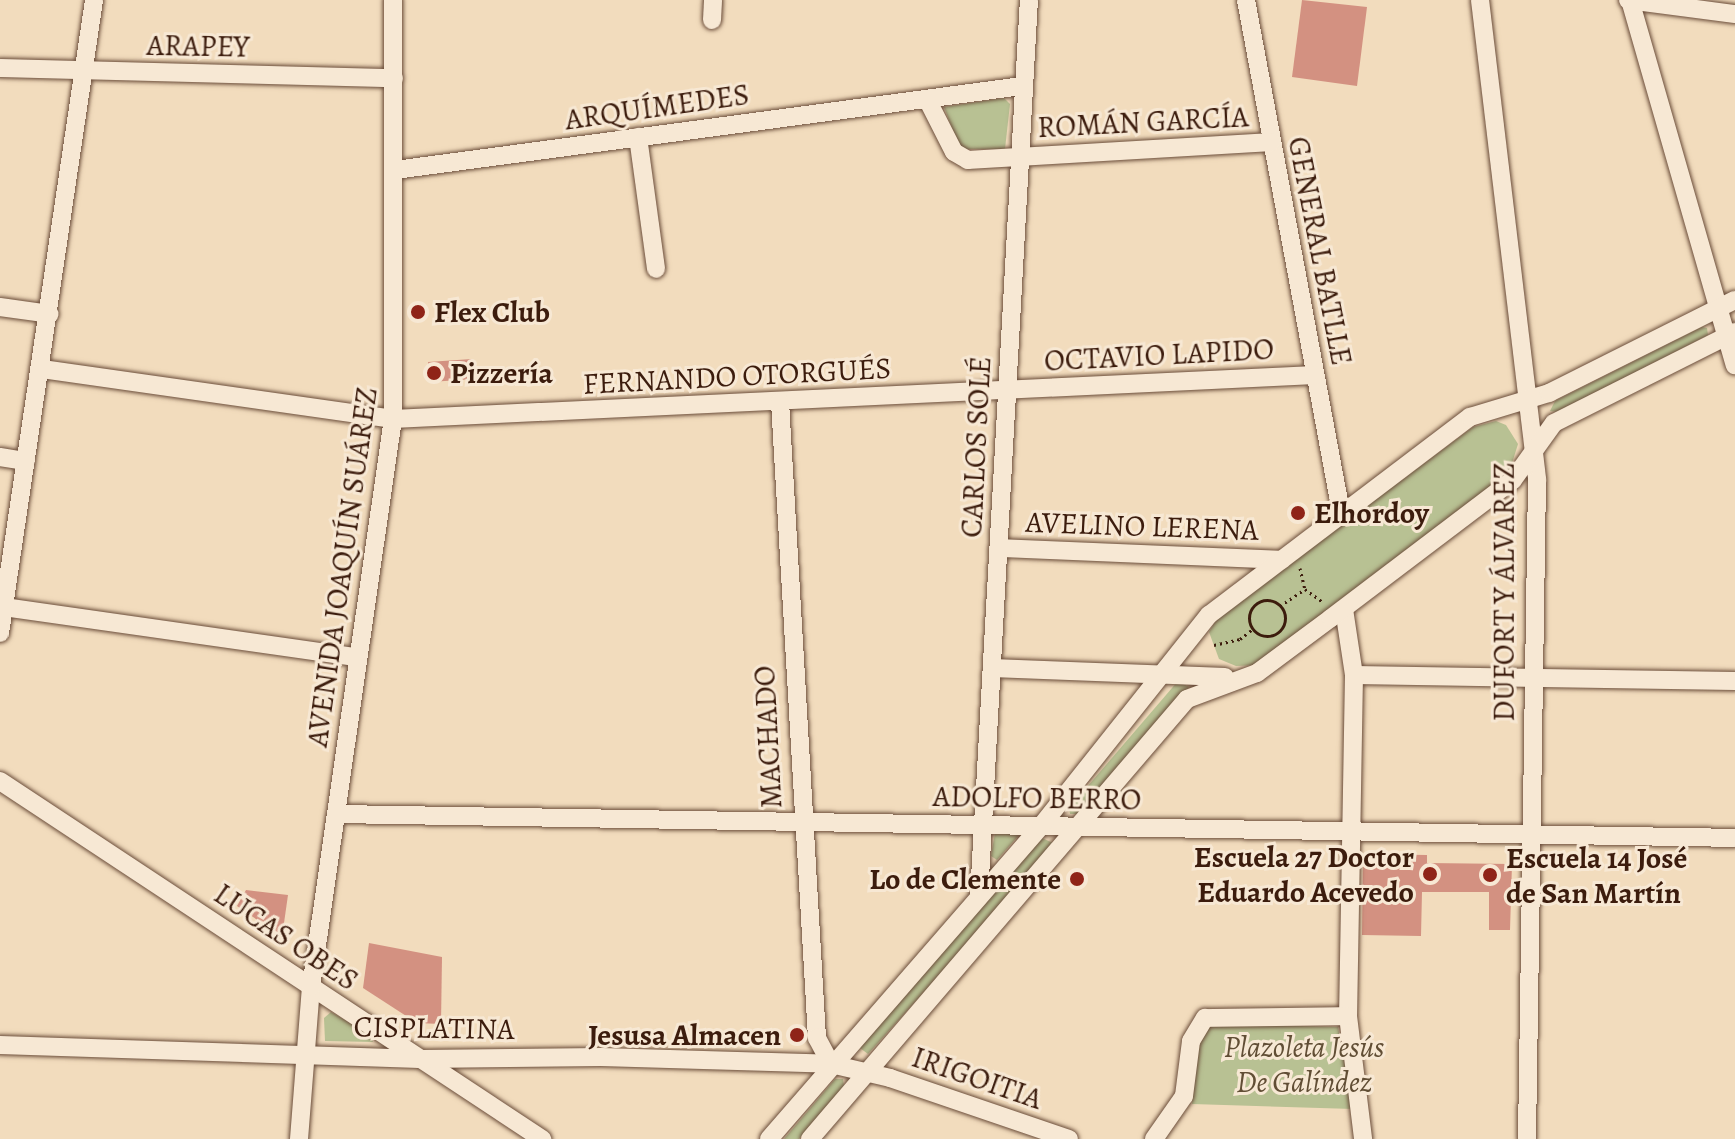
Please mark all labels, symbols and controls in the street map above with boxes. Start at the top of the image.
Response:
street label: ARAPEY [146,27,250,65]
street label: ARQUÍMEDES [563,76,751,138]
street label: ROMÁN GARCÍA [1036,98,1250,146]
street label: GENERAL BATLLE [1280,134,1360,368]
place label: Flex Club [434,294,550,330]
marker: Flex Club [409,303,427,321]
street label: OCTAVIO LAPIDO [1043,331,1275,379]
street label: FERNANDO OTORGUÉS [582,350,892,402]
place label: Pizzería [450,355,553,391]
street label: CARLOS SOLÉ [953,355,999,539]
marker: Pizzería [425,364,443,382]
street label: AVENIDA JOAQUÍN SUÁREZ [299,385,385,749]
street label: DUFORT Y ÁLVAREZ [1486,462,1522,722]
place label: Elhordoy [1314,495,1429,531]
street label: AVELINO LERENA [1025,504,1259,548]
marker: Elhordoy [1289,504,1307,522]
street label: MACHADO [746,665,790,809]
street label: ADOLFO BERRO [932,778,1142,818]
place label: Escuela 27 Doctor Eduardo Acevedo [1194,839,1414,910]
place label: Escuela 14 José de San Martín [1506,840,1687,910]
place label: Lo de Clemente [869,861,1061,897]
marker: Escuela 27 Doctor Eduardo Acevedo [1421,865,1439,883]
marker: Escuela 14 José de San Martín [1481,866,1499,884]
marker: Lo de Clemente [1068,870,1086,888]
street label: LUCAS OBES [207,876,365,998]
street label: CISPLATINA [353,1009,515,1047]
place label: Jesusa Almacen [588,1017,781,1053]
marker: Jesusa Almacen [788,1026,806,1044]
park label: Plazoleta Jesús De Galíndez [1224,1029,1384,1100]
street label: IRIGOITIA [907,1039,1047,1117]

